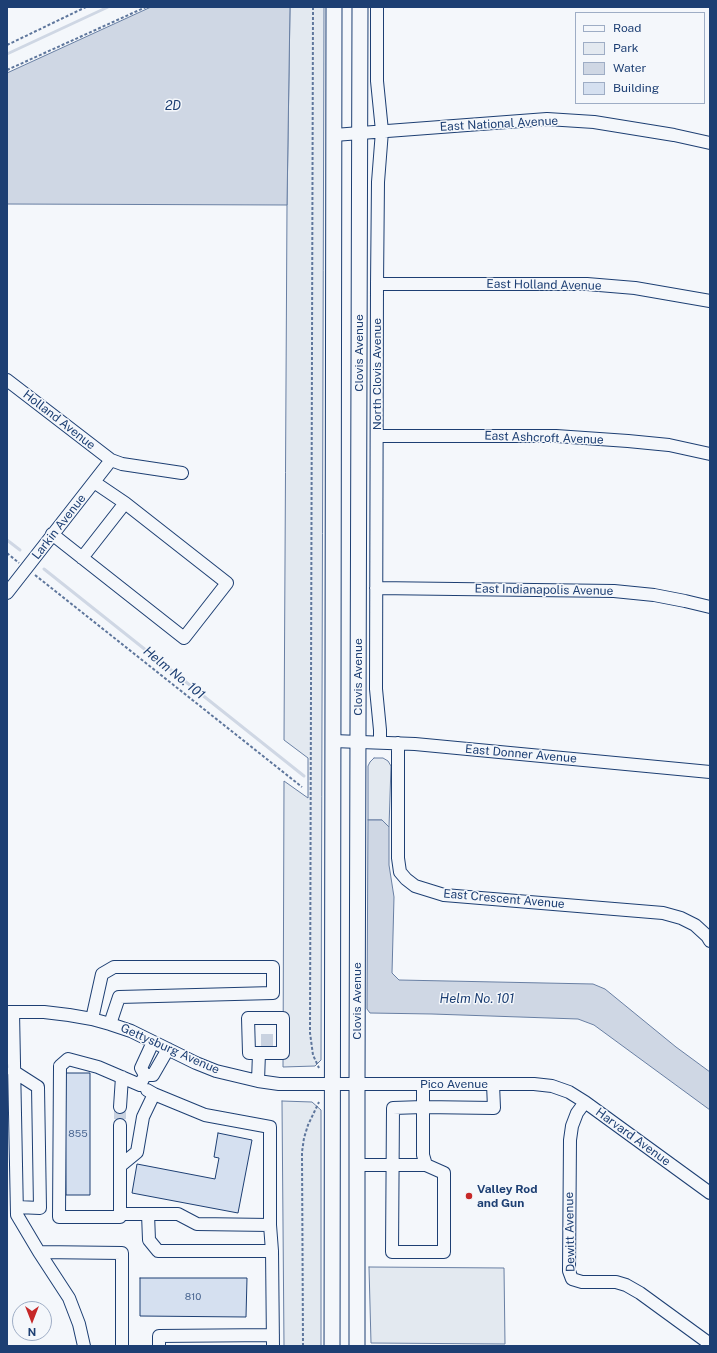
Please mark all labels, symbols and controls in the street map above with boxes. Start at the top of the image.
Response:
legend [575,12,705,104]
text: Road [613,21,641,35]
text: Park [613,41,639,55]
text: Water [613,61,646,75]
text: Building [613,81,659,95]
water label: 2D [165,98,181,114]
street label: East National Avenue [439,114,559,134]
street label: East Holland Avenue [486,277,602,293]
street label: Clovis Avenue [352,314,366,392]
street label: North Clovis Avenue [370,318,384,430]
street label: Holland Avenue [20,387,98,453]
street label: East Ashcroft Avenue [484,429,604,447]
street label: Larkin Avenue [29,491,89,563]
street label: East Indianapolis Avenue [474,582,614,598]
street label: Clovis Avenue [351,638,365,716]
water label: Helm No. 101 [140,643,208,703]
street label: East Donner Avenue [465,742,577,766]
street label: East Crescent Avenue [443,887,565,911]
street label: Clovis Avenue [350,962,364,1040]
water label: Helm No. 101 [440,991,514,1007]
street label: Gettysburg Avenue [118,1021,222,1077]
street label: Pico Avenue [420,1077,488,1091]
street label: Harvard Avenue [593,1105,673,1169]
house number: 855 [68,1128,88,1140]
place label: Valley Rod and Gun [477,1182,538,1210]
marker: Valley Rod and Gun [464,1191,474,1201]
street label: Dewitt Avenue [562,1192,578,1272]
house number: 810 [185,1291,201,1303]
north arrow [12,1301,52,1341]
text: N [28,1326,36,1338]

